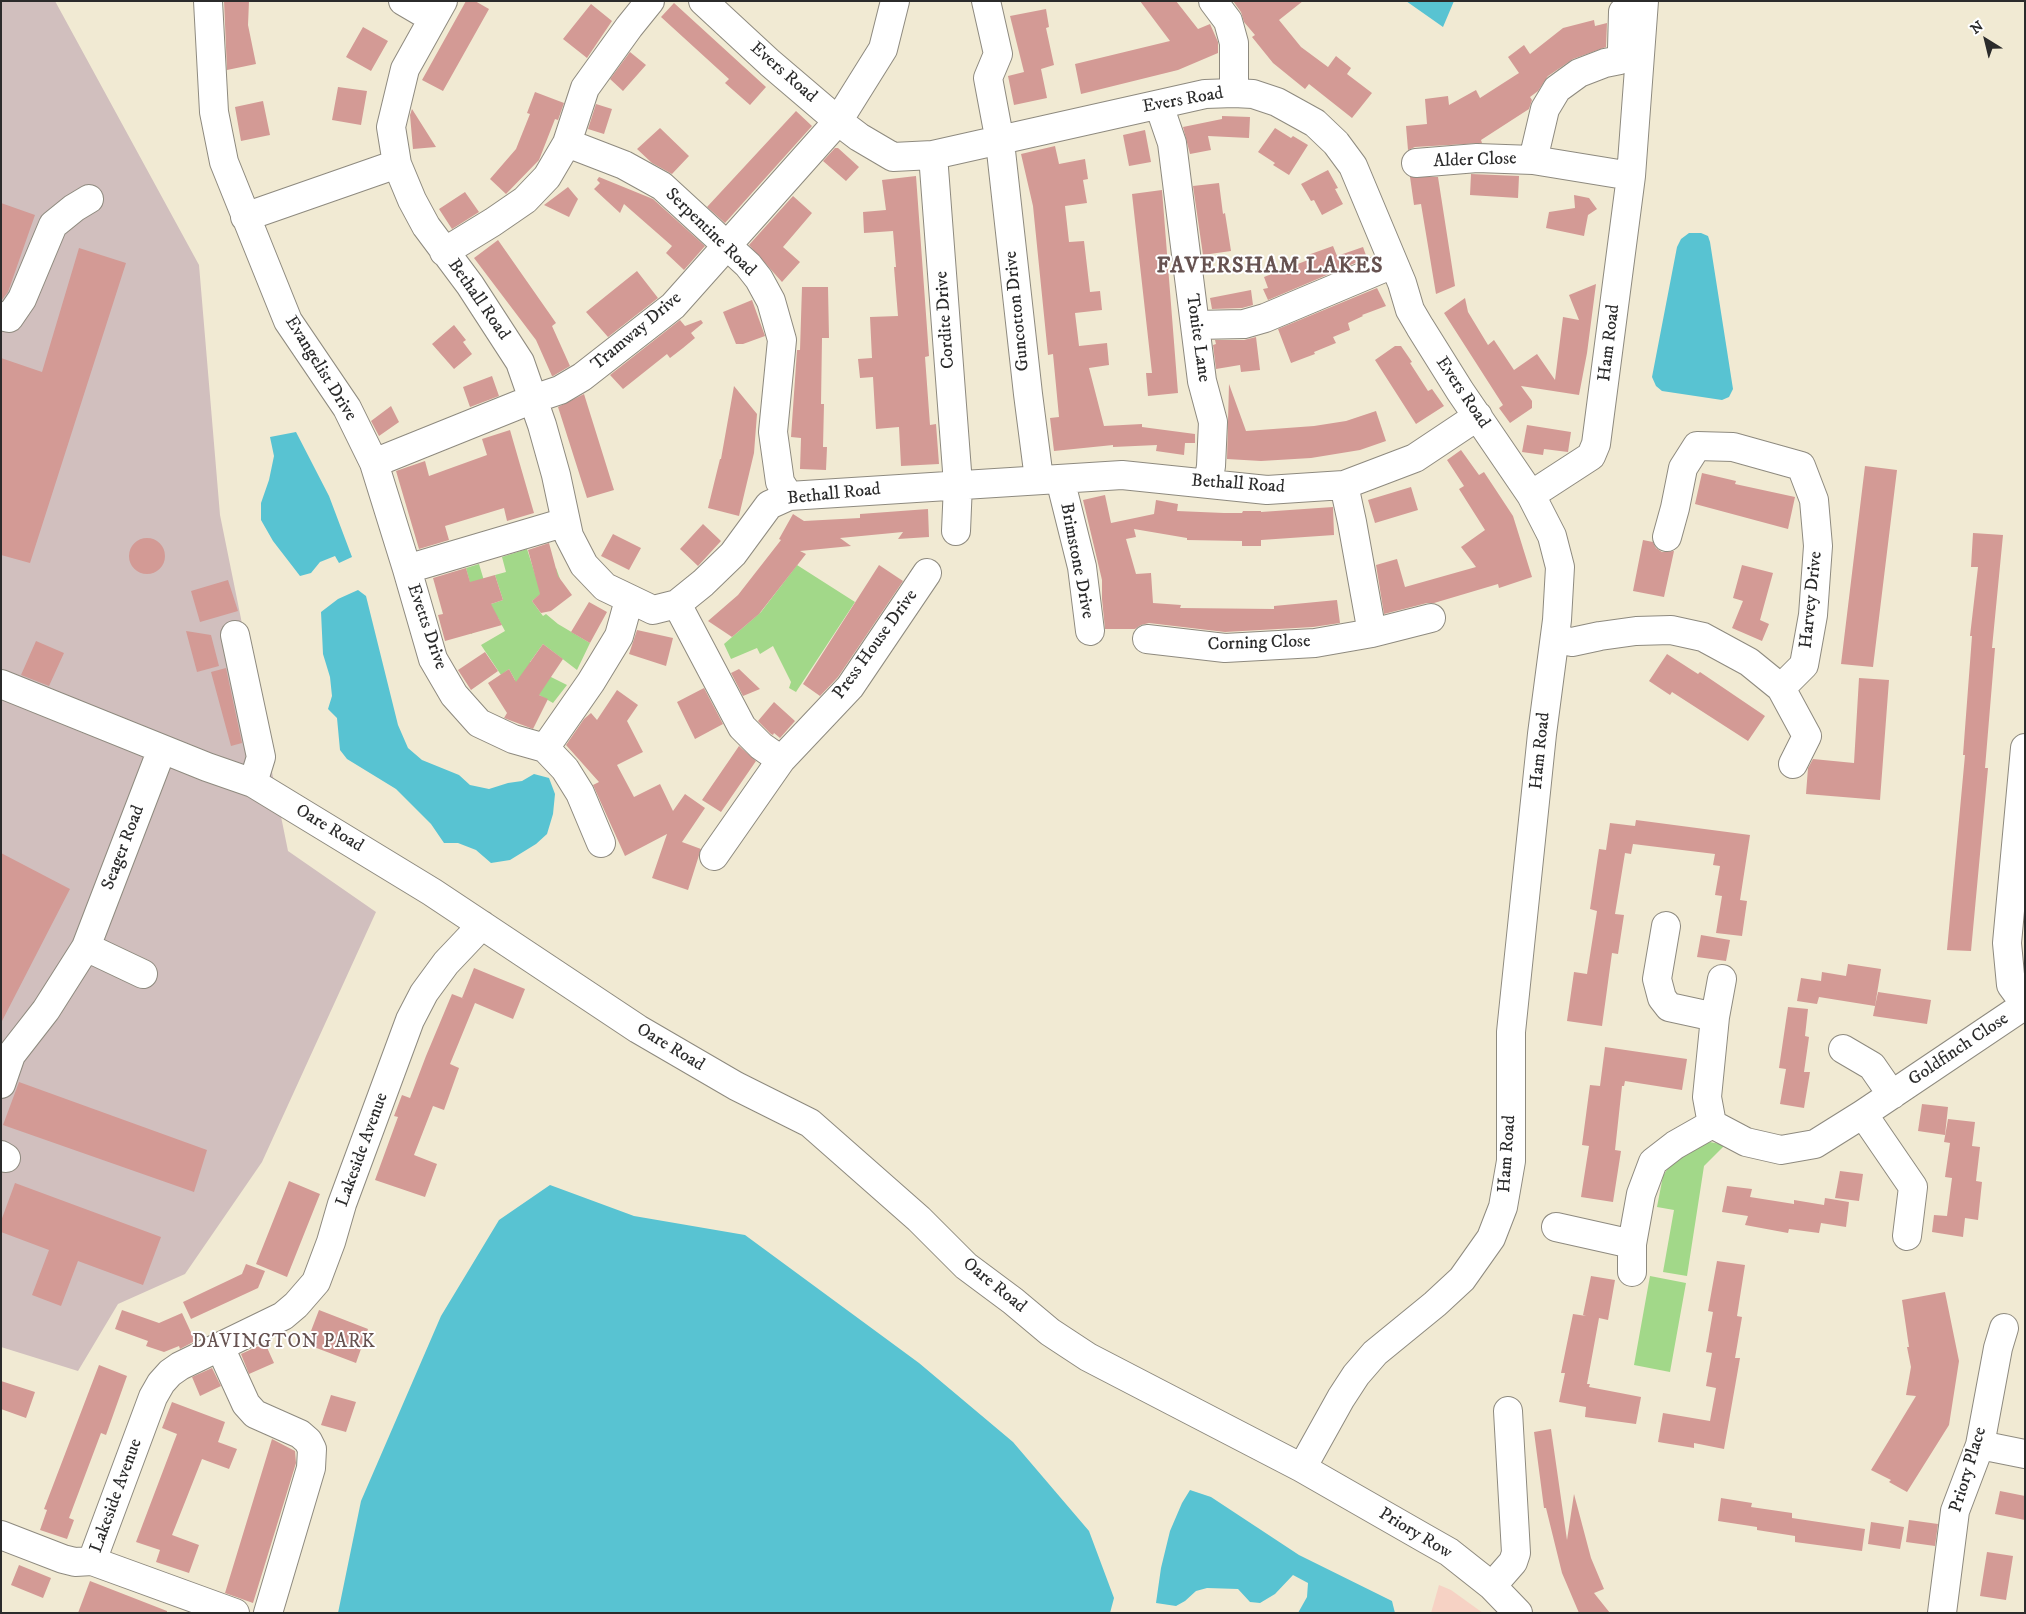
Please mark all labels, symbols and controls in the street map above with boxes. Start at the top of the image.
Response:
north arrow [1961,15,2011,65]
text: N [1967,17,1987,39]
street label: Evers Road [745,38,821,108]
street label: Evers Road [1141,83,1225,119]
street label: Alder Close [1433,149,1517,173]
street label: Serpentine Road [660,184,760,282]
street label: Guncotton Drive [1001,250,1035,372]
district label: FAVERSHAM LAKES [1155,254,1385,280]
street label: Bethall Road [442,255,514,345]
street label: Cordite Drive [932,270,960,370]
street label: Tramway Drive [588,288,686,376]
street label: Tonite Lane [1180,292,1214,384]
street label: Ham Road [1595,303,1625,383]
street label: Evangelist Drive [279,313,361,425]
street label: Evers Road [1430,353,1494,433]
street label: Bethall Road [1191,471,1285,499]
street label: Bethall Road [786,479,882,511]
street label: Brimstone Drive [1054,501,1098,621]
street label: Harvey Drive [1796,550,1828,650]
street label: Evetts Drive [401,581,451,673]
street label: Press House Drive [829,586,923,704]
street label: Corning Close [1207,631,1311,657]
street label: Ham Road [1526,711,1556,791]
street label: Oare Road [291,800,367,858]
street label: Seager Road [98,803,150,893]
street label: Goldfinch Close [1905,1009,2013,1091]
street label: Oare Road [632,1019,708,1077]
street label: Lakeside Avenue [332,1090,394,1210]
street label: Ham Road [1495,1115,1521,1193]
street label: Oare Road [958,1254,1030,1318]
district label: DAVINGTON PARK [190,1332,378,1354]
street label: Priory Place [1946,1425,1992,1515]
street label: Lakeside Avenue [86,1436,148,1556]
street label: Priory Row [1374,1504,1456,1564]

